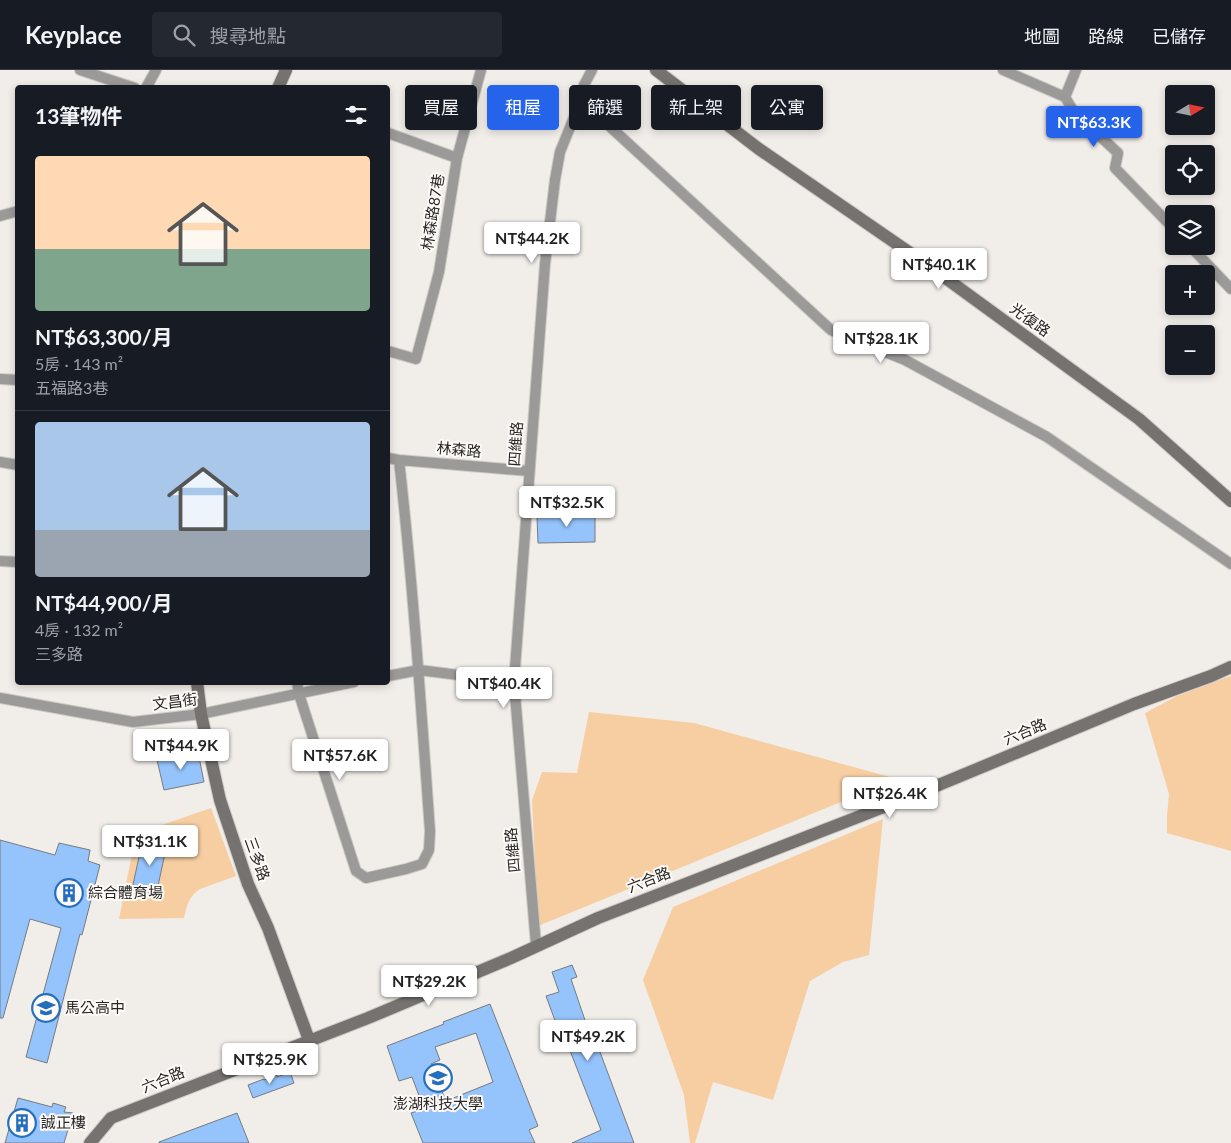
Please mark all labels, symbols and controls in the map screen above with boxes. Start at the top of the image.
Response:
search box [152,12,502,57]
text: Keyplace [25,20,122,49]
icon: search [170,21,198,49]
text: 搜尋地點 [210,24,286,47]
text: 地圖 [1024,25,1060,47]
text: 路線 [1088,25,1124,47]
text: 已儲存 [1152,25,1206,47]
chip: 買屋 [405,85,477,130]
chip: 租屋 [487,85,559,130]
chip: 篩選 [569,85,641,130]
chip: 新上架 [651,85,741,130]
chip: 公寓 [751,85,823,130]
north arrow [1165,85,1215,135]
map controls [1165,85,1215,375]
icon: filters [342,101,370,129]
text: 13筆物件 [35,103,122,128]
pin: NT$63.3K [1042,106,1146,148]
text: NT$63.3K [1057,112,1131,131]
button: locate [1165,145,1215,195]
street label: 林森路87巷 [417,172,447,251]
icon: home [158,189,248,279]
button: layers [1165,205,1215,255]
pin: NT$44.2K [480,222,584,264]
text: NT$44.2K [495,228,569,247]
pin: NT$40.1K [887,248,991,290]
text: NT$40.1K [902,254,976,273]
button: + [1165,265,1215,315]
street label: 光復路 [1007,299,1054,340]
pin: NT$28.1K [829,322,933,364]
text: NT$63,300/月 [35,324,173,349]
button: − [1165,325,1215,375]
text: NT$28.1K [844,328,918,347]
text: 5房 · 143 m² [35,354,123,373]
text: 五福路3巷 [35,378,108,397]
street label: 四維路 [504,421,526,467]
street label: 林森路 [436,438,482,460]
icon: home [158,454,248,544]
pin: NT$32.5K [515,486,619,528]
text: NT$32.5K [530,492,604,511]
text: NT$44,900/月 [35,590,173,615]
text: 4房 · 132 m² [35,620,123,639]
text: 三多路 [35,644,83,663]
pin: NT$40.4K [452,666,556,709]
text: NT$40.4K [467,673,541,692]
street label: 文昌街 [151,689,198,713]
street label: 六合路 [1000,714,1049,748]
pin: NT$44.9K [129,728,233,771]
text: NT$44.9K [144,735,218,754]
pin: NT$57.6K [288,738,392,781]
text: NT$57.6K [303,745,377,764]
pin: NT$26.4K [838,776,942,819]
text: NT$26.4K [853,783,927,802]
pin: NT$31.1K [98,824,202,867]
street label: 四維路 [501,827,523,873]
text: NT$31.1K [113,831,187,850]
street label: 三多路 [242,834,274,883]
street label: 六合路 [624,863,673,896]
building icon: 綜合體育場 [54,878,84,908]
place label: 綜合體育場 [88,883,163,901]
pin: NT$29.2K [377,964,481,1007]
text: NT$29.2K [392,971,466,990]
school or university icon: 馬公高中 [31,993,61,1023]
place label: 馬公高中 [65,998,125,1016]
pin: NT$49.2K [536,1020,640,1062]
text: NT$49.2K [551,1026,625,1045]
pin: NT$25.9K [218,1042,322,1085]
text: NT$25.9K [233,1049,307,1068]
street label: 六合路 [138,1062,187,1096]
school or university icon: 澎湖科技大學 [423,1063,453,1093]
place label: 澎湖科技大學 [393,1094,483,1112]
building icon: 誠正樓 [7,1108,37,1138]
place label: 誠正樓 [41,1113,86,1131]

